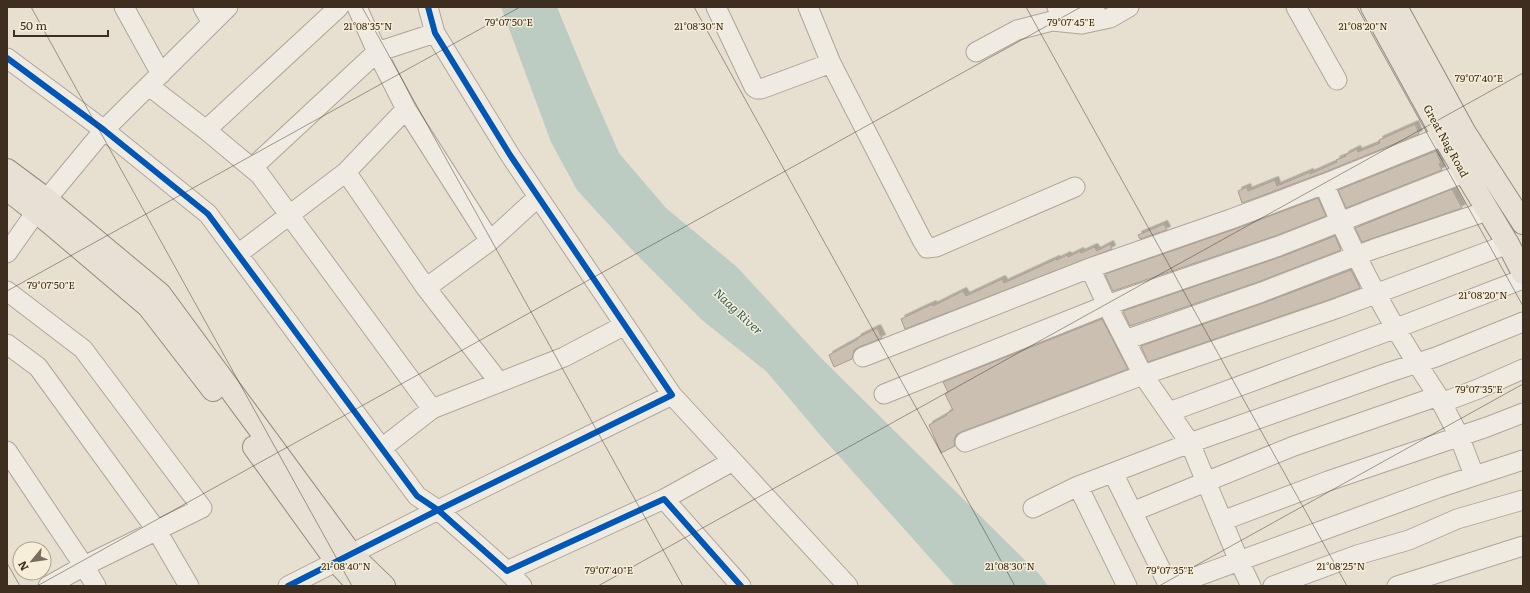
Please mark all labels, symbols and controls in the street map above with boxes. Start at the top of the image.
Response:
scale bar [14,12,108,38]
text: 79°07'50"E [485,14,533,29]
text: 79°07'45"E [1047,14,1095,29]
text: 50 m [20,16,47,34]
text: 21°08'35"N [344,18,392,33]
text: 21°08'30"N [674,18,724,33]
text: 21°08'20"N [1338,18,1388,33]
text: 79°07'40"E [1455,70,1503,85]
street label: Great Nag Road [1420,101,1474,180]
text: 79°07'50"E [27,277,75,292]
water label: Naag River [710,284,768,339]
text: 21°08'20"N [1458,287,1508,302]
text: 79°07'35"E [1455,381,1503,396]
north arrow [12,541,52,581]
text: N [13,558,32,574]
text: 21°08'40"N [321,558,371,573]
text: 21°08'30"N [985,558,1035,573]
text: 21°08'25"N [1317,558,1365,573]
text: 79°07'40"E [585,562,633,577]
text: 79°07'35"E [1146,562,1194,577]

